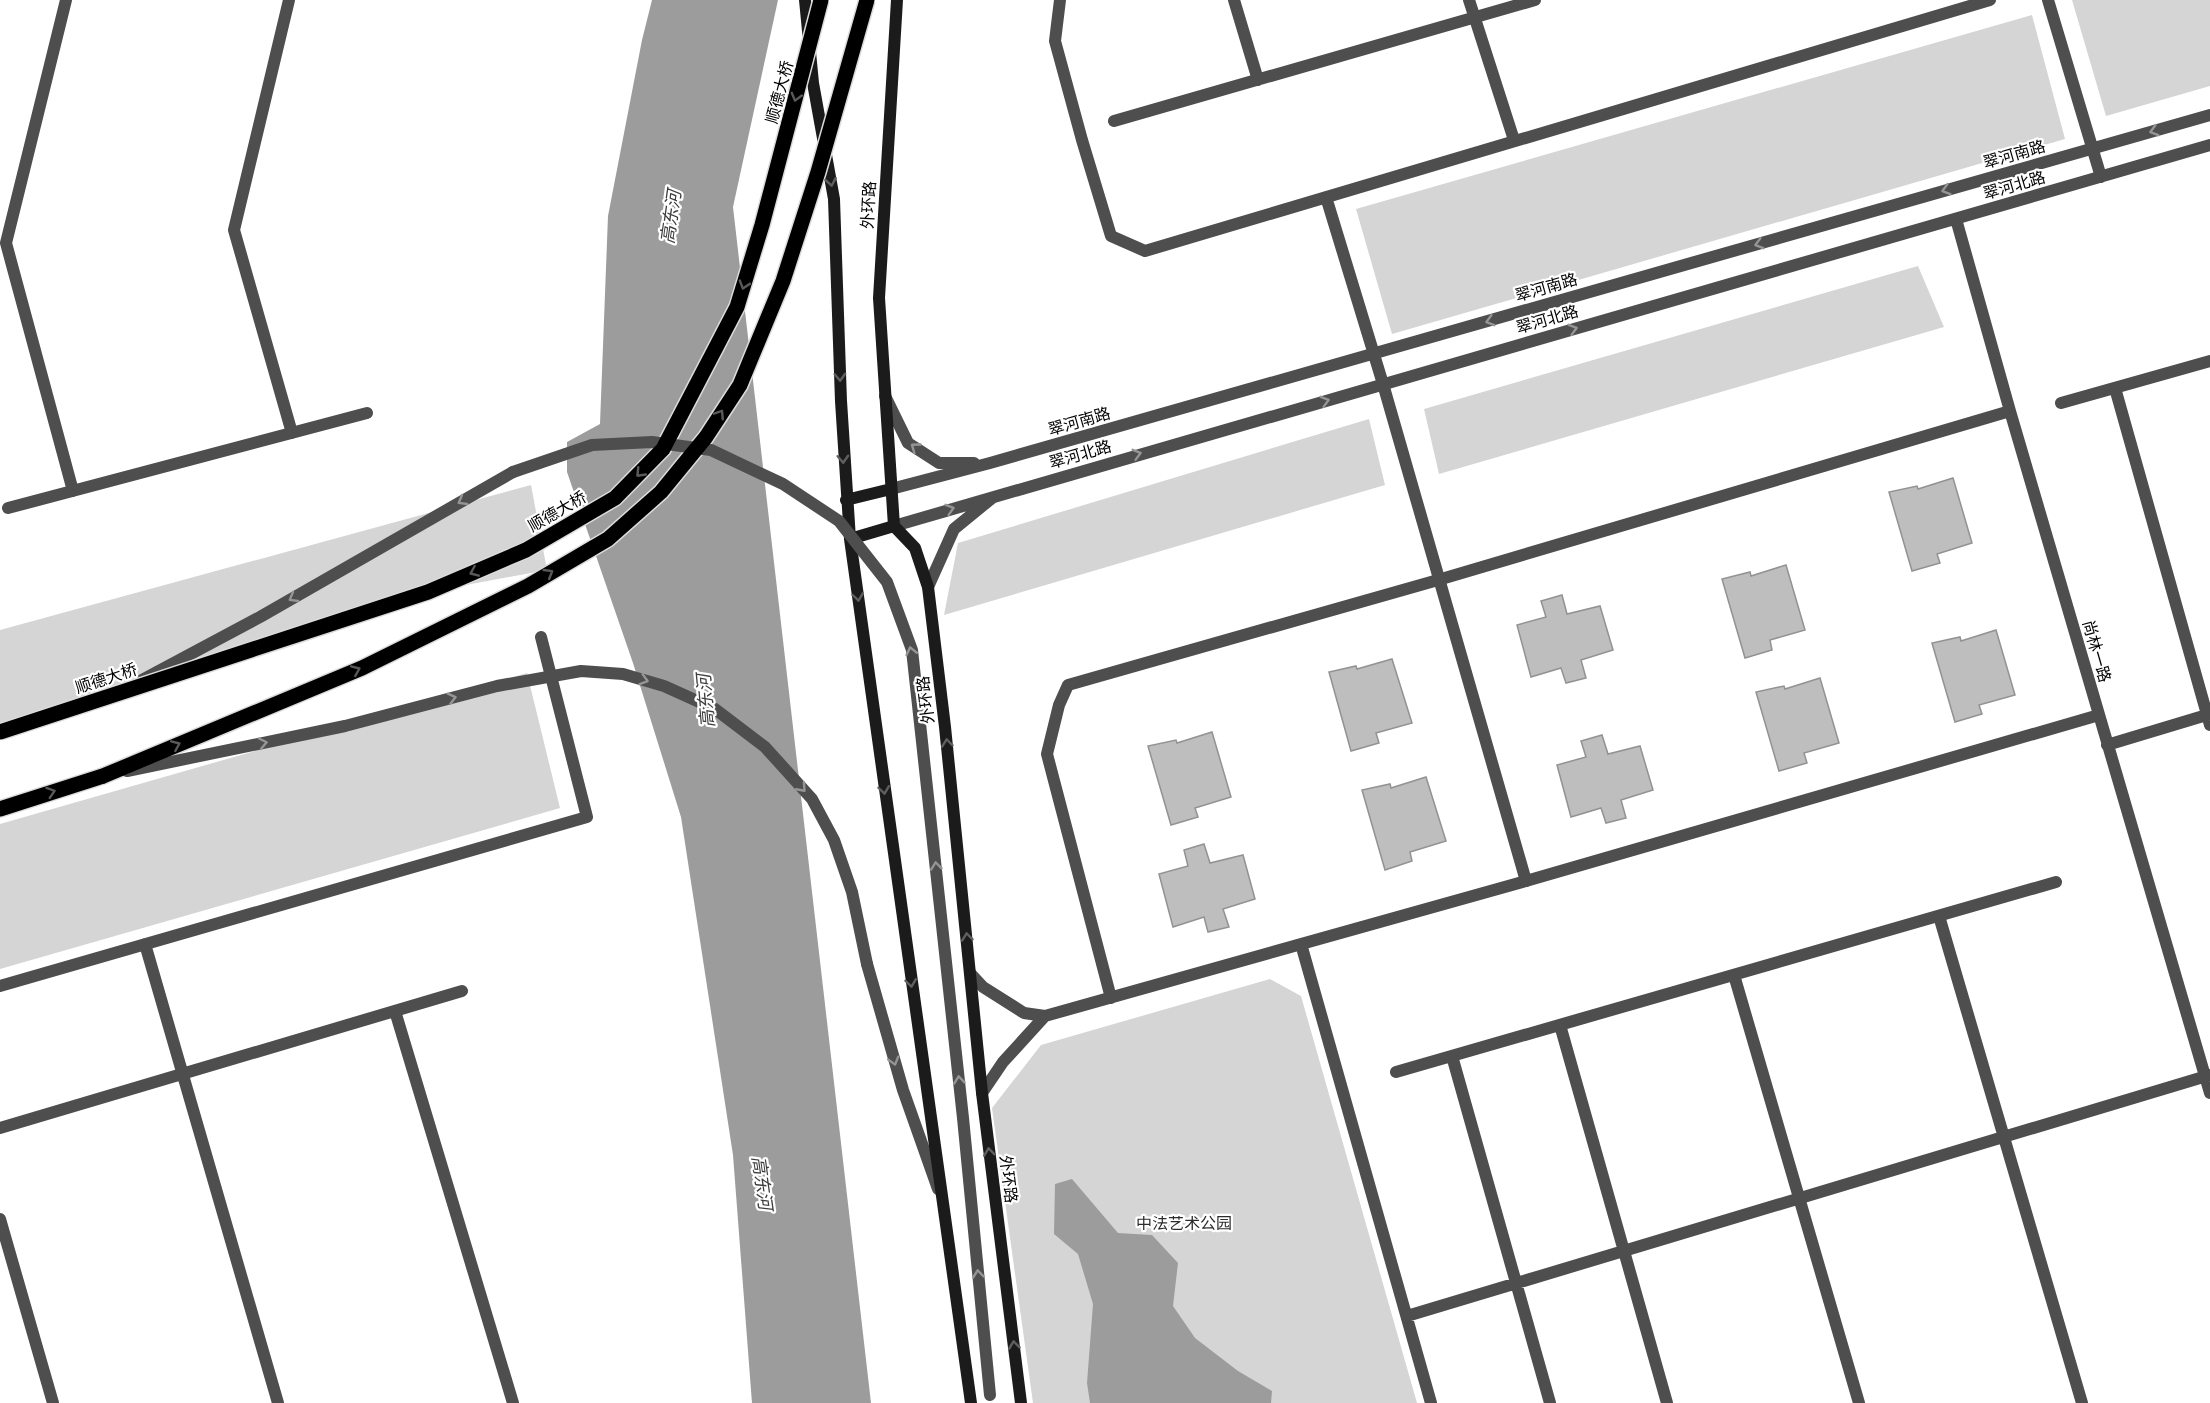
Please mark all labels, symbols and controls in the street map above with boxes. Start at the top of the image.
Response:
street label: 顺德大桥 [762,59,797,126]
one-way arrow [791,91,803,102]
one-way arrow [2149,124,2160,136]
street label: 翠河南路 [1981,137,2048,172]
street label: 翠河北路 [1981,168,2048,203]
one-way arrow [824,177,837,187]
street label: 外环路 [858,181,879,229]
one-way arrow [1941,183,1951,196]
water label: 高东河 [656,186,686,245]
one-way arrow [1754,237,1764,249]
street label: 翠河南路 [1513,270,1580,305]
one-way arrow [739,279,751,290]
street label: 翠河北路 [1514,302,1581,337]
one-way arrow [1485,313,1495,326]
one-way arrow [1567,324,1577,336]
one-way arrow [833,372,846,381]
one-way arrow [1319,396,1330,408]
street label: 翠河南路 [1046,404,1113,439]
one-way arrow [713,410,725,420]
street label: 翠河北路 [1047,437,1114,472]
one-way arrow [911,443,922,454]
one-way arrow [1132,449,1142,462]
one-way arrow [837,454,850,463]
one-way arrow [636,466,647,476]
street label: 顺德大桥 [525,487,590,536]
one-way arrow [458,494,469,506]
one-way arrow [944,503,955,516]
one-way arrow [470,565,481,577]
one-way arrow [543,569,553,581]
one-way arrow [289,591,299,602]
one-way arrow [851,592,863,602]
street label: 尚林一路 [2079,618,2114,685]
one-way arrow [905,646,918,656]
street label: 顺德大桥 [73,660,140,697]
one-way arrow [350,666,361,678]
water label: 高东河 [692,670,719,729]
one-way arrow [638,673,648,685]
street label: 外环路 [913,675,938,725]
one-way arrow [447,692,457,705]
one-way arrow [257,737,267,750]
one-way arrow [941,738,954,747]
one-way arrow [170,740,181,752]
one-way arrow [795,781,806,792]
one-way arrow [878,786,890,795]
one-way arrow [45,787,56,800]
one-way arrow [930,861,942,870]
one-way arrow [961,932,974,941]
one-way arrow [905,979,917,988]
one-way arrow [887,1055,899,1066]
one-way arrow [953,1076,966,1085]
one-way arrow [984,1147,996,1156]
street label: 外环路 [996,1154,1021,1204]
water label: 高东河 [747,1155,777,1214]
park label: 中法艺术公园 [1136,1214,1232,1233]
one-way arrow [972,1270,985,1279]
one-way arrow [1008,1340,1020,1350]

